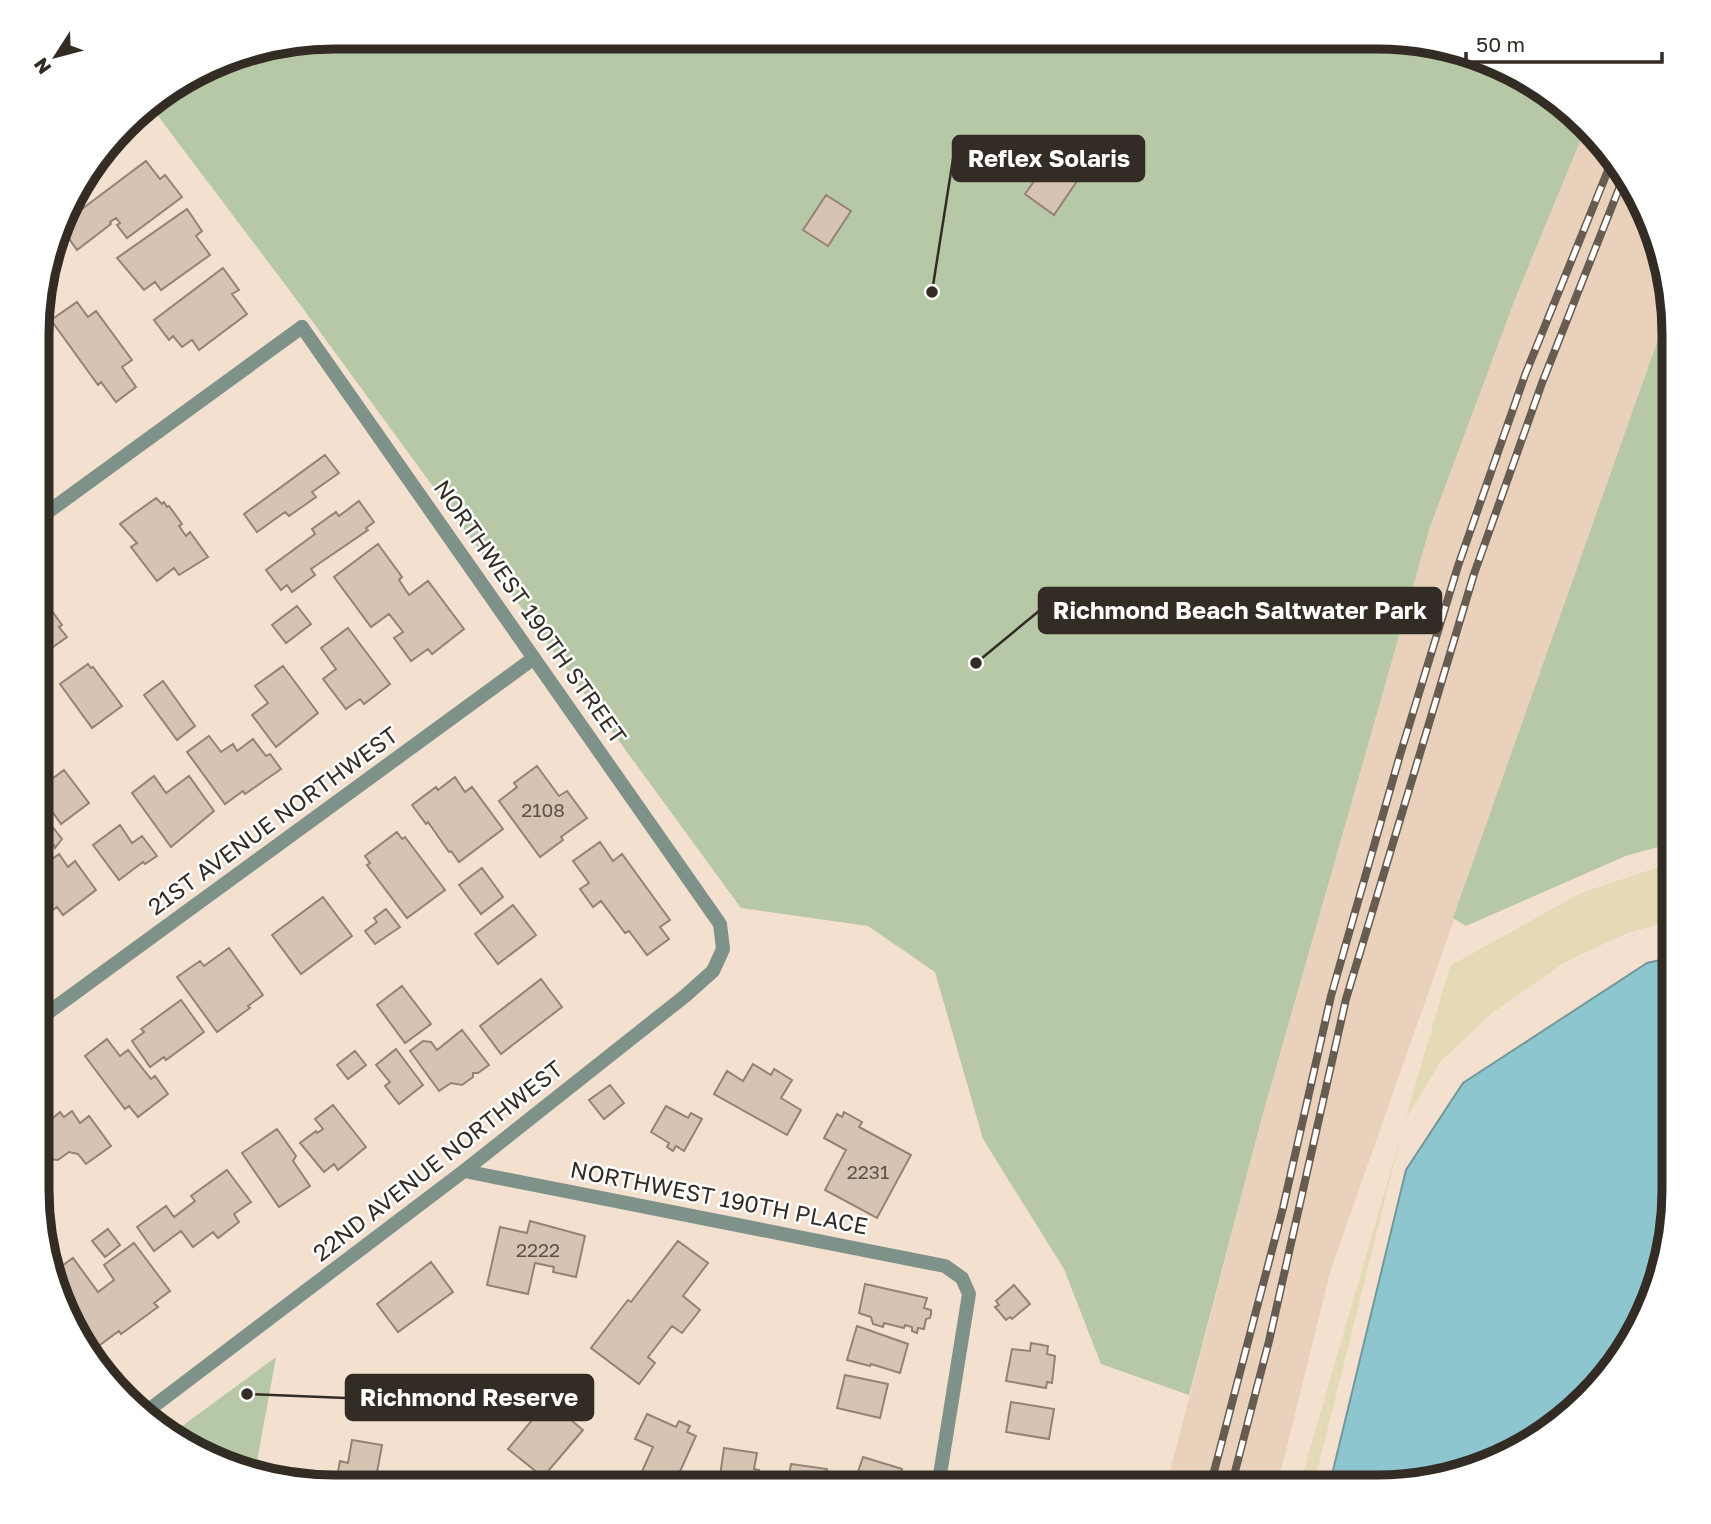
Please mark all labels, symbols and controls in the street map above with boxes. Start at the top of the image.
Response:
north arrow [21,21,91,91]
scale bar [1466,21,1662,65]
text: 50 m [1476,31,1525,57]
text: N [28,54,55,79]
callout: Reflex Solaris [953,136,1144,181]
text: Reflex Solaris [968,143,1130,172]
street label: NORTHWEST 190TH STREET [429,474,633,749]
callout: Richmond Beach Saltwater Park [1039,588,1441,633]
text: Richmond Beach Saltwater Park [1053,595,1427,624]
street label: 21ST AVENUE NORTHWEST [142,720,403,920]
house number: 2108 [521,798,565,821]
street label: 22ND AVENUE NORTHWEST [307,1054,568,1266]
street label: NORTHWEST 190TH PLACE [568,1154,870,1240]
house number: 2231 [847,1160,889,1183]
house number: 2222 [516,1238,560,1261]
callout: Richmond Reserve [346,1375,593,1420]
text: Richmond Reserve [360,1382,578,1411]

